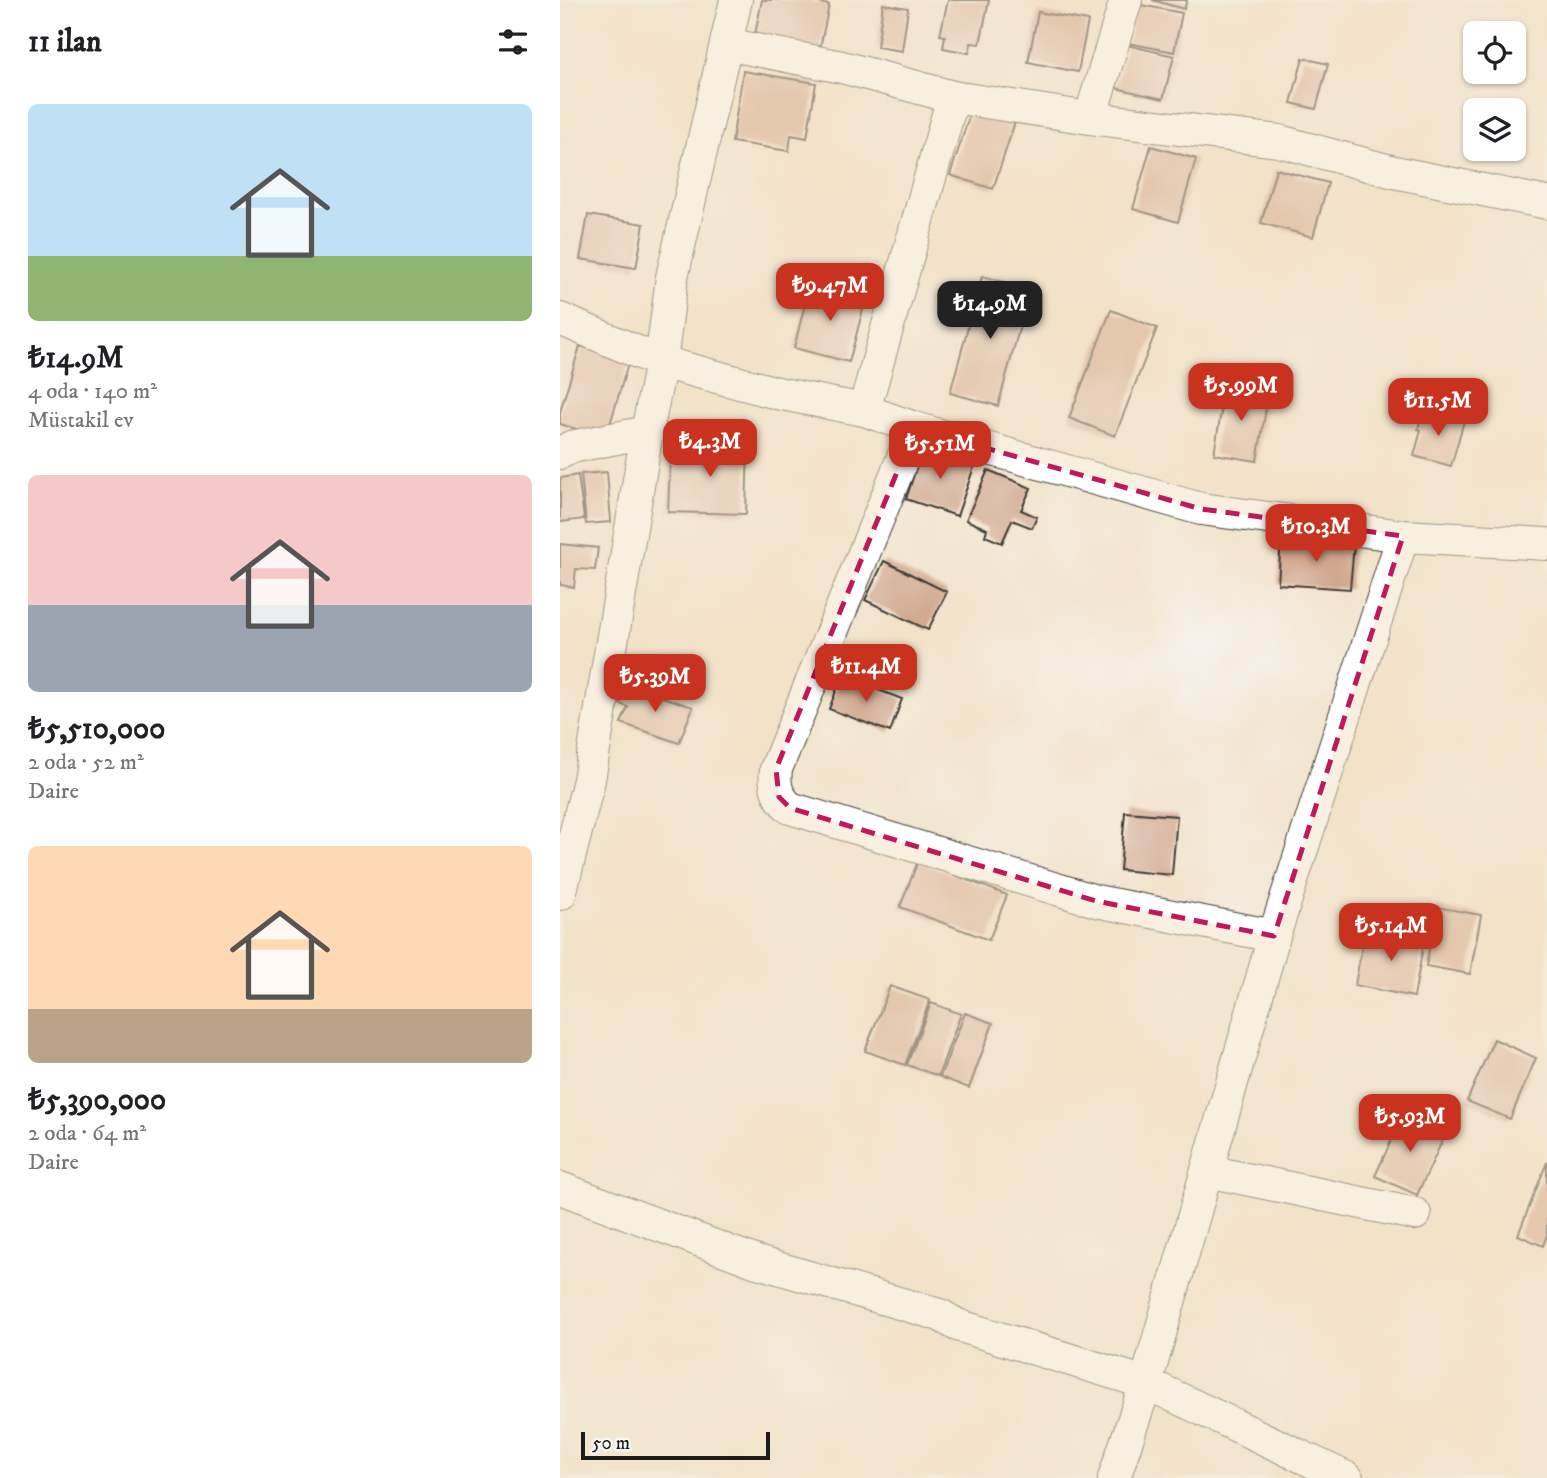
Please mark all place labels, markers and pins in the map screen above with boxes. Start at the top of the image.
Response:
pin: ₺9.47M [773,264,887,323]
pin: ₺14.9M [933,282,1047,341]
pin: ₺5.99M [1184,364,1298,423]
pin: ₺11.5M [1381,378,1495,438]
pin: ₺4.3M [661,420,759,479]
pin: ₺5.51M [883,421,997,481]
pin: ₺10.3M [1259,504,1373,564]
pin: ₺11.4M [809,644,923,704]
pin: ₺5.39M [598,654,712,714]
pin: ₺5.14M [1334,904,1448,963]
pin: ₺5.93M [1353,1094,1467,1154]

